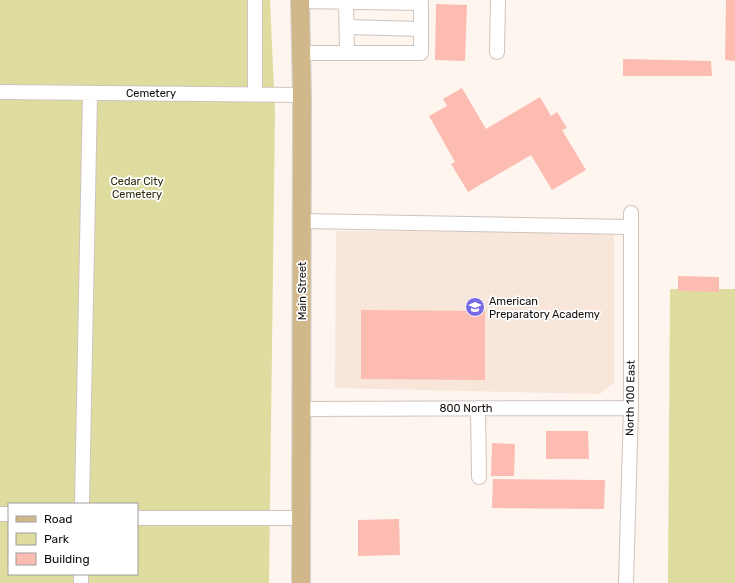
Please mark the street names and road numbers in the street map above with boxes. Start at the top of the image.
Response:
street label: Cemetery [126,87,176,100]
street label: Main Street [296,261,309,320]
street label: North 100 East [623,359,638,436]
street label: 800 North [440,402,492,415]

